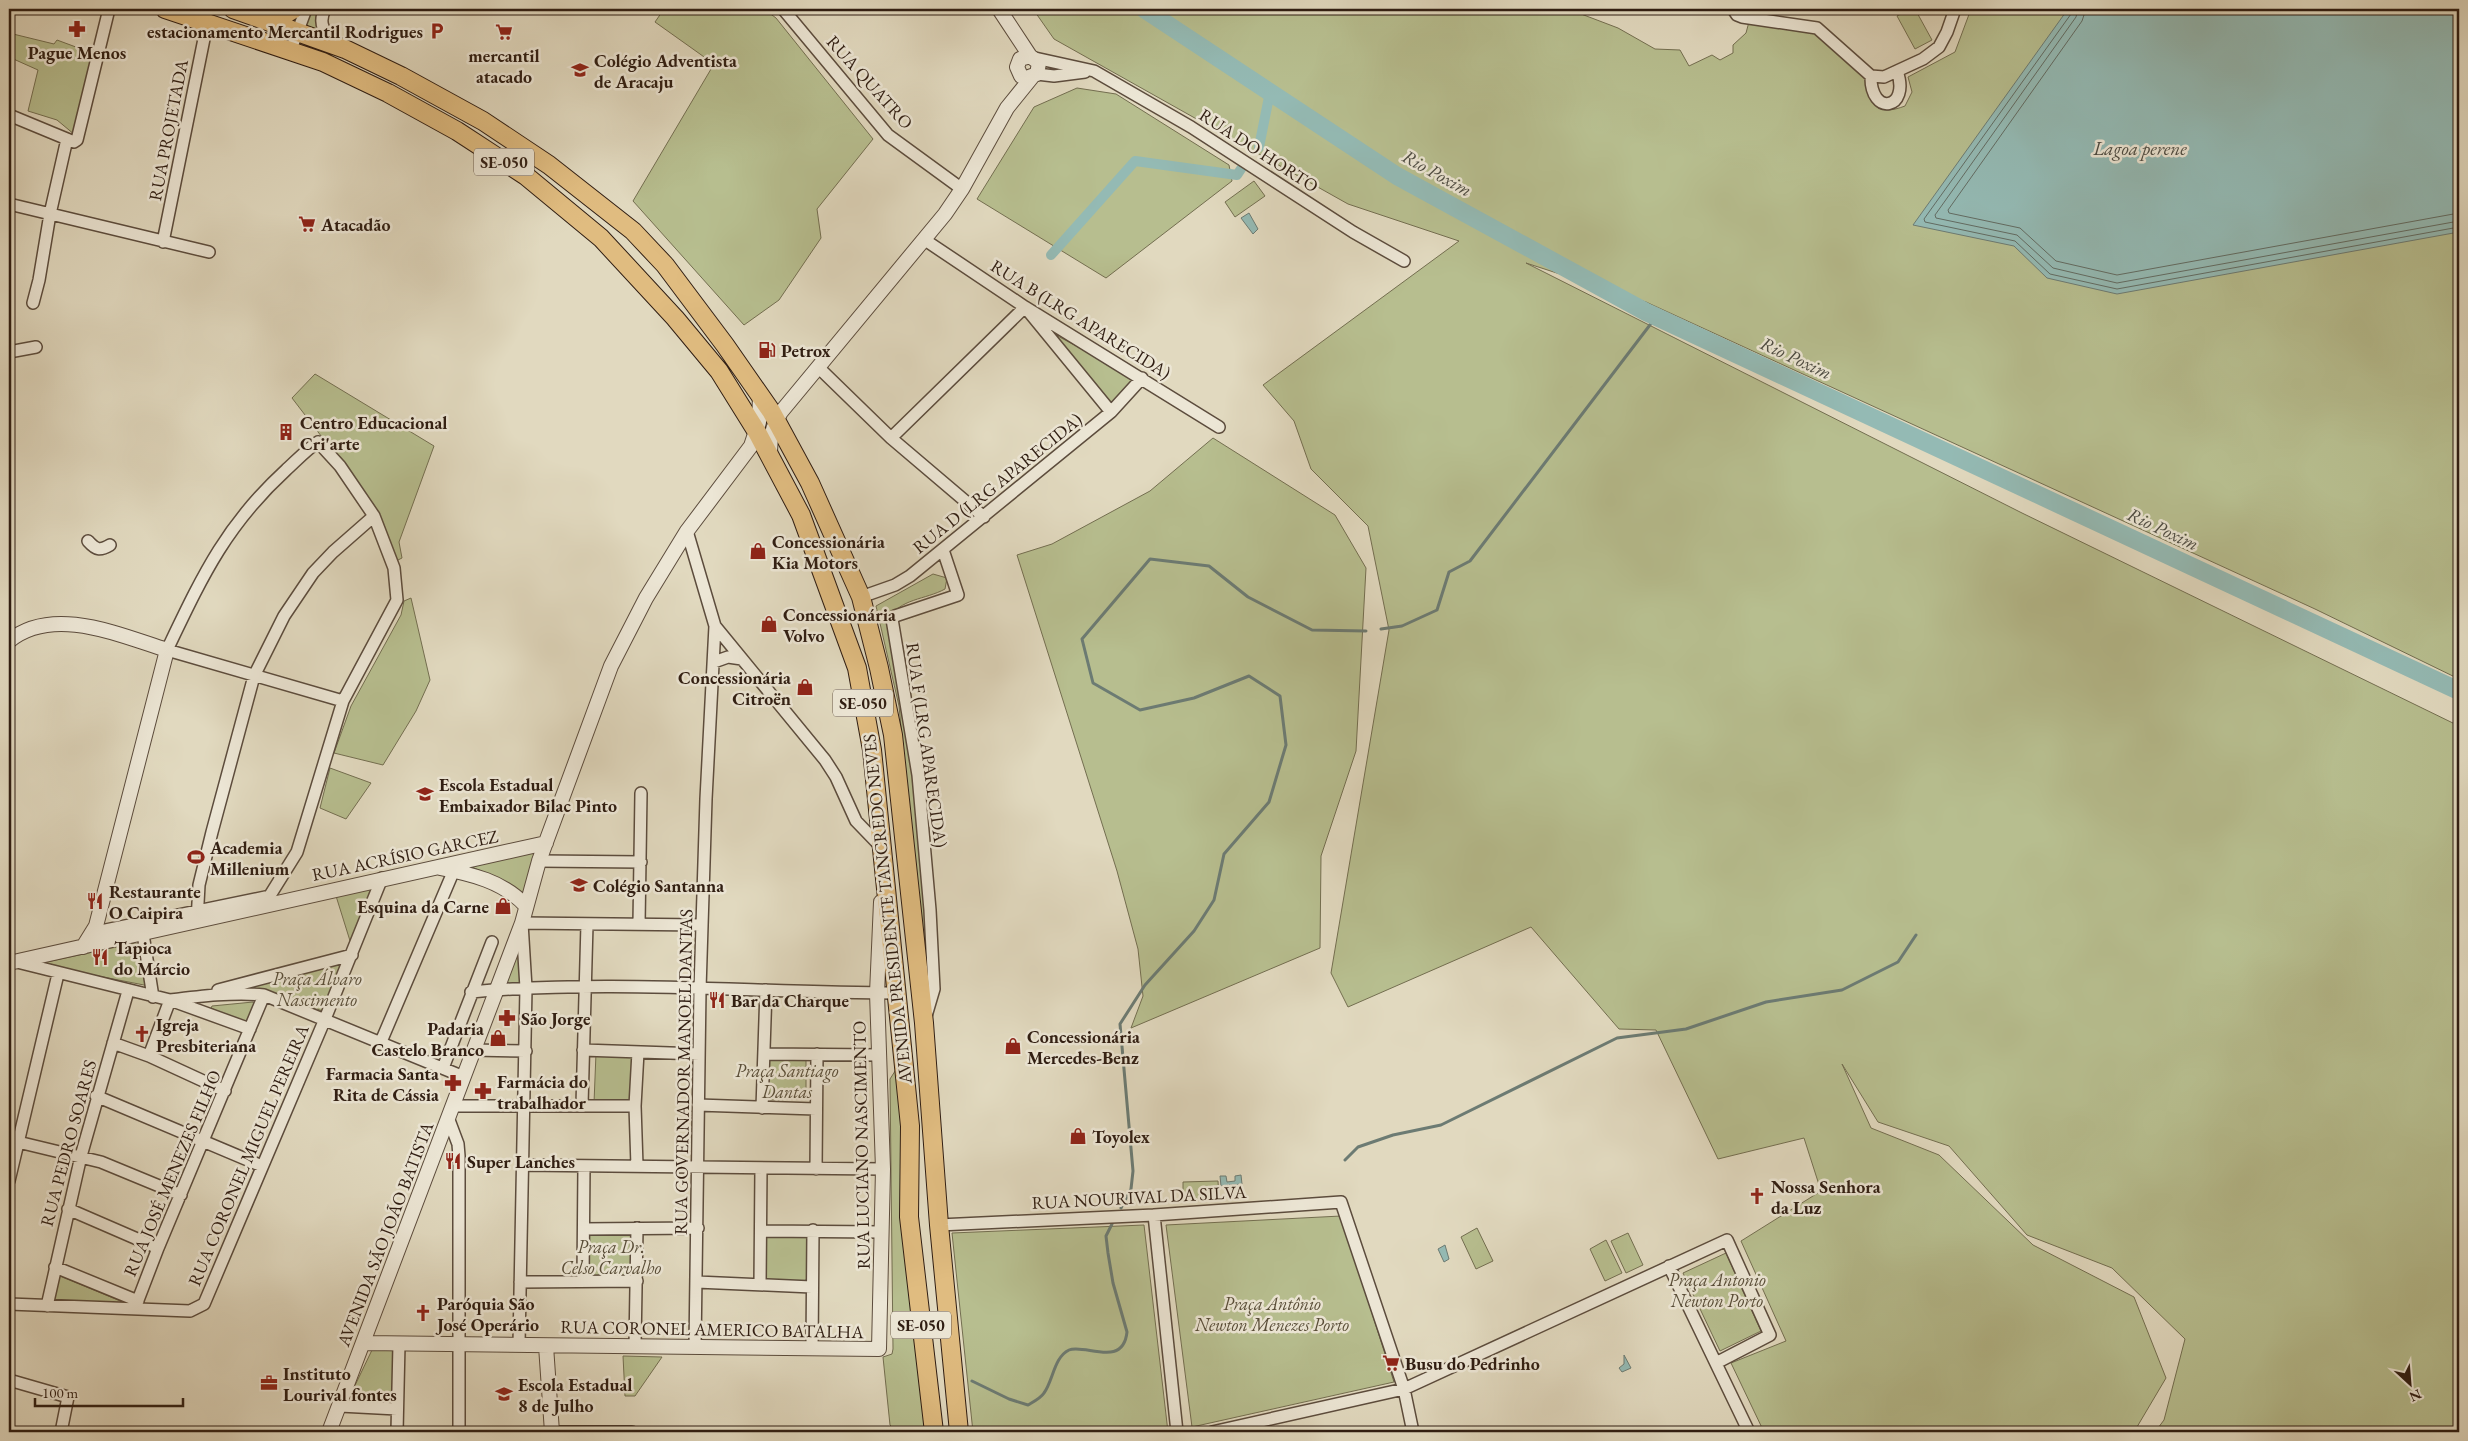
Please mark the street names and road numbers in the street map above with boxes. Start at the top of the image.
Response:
street label: RUA QUATRO [822,30,918,134]
street label: RUA PROJETADA [143,57,193,203]
street label: RUA DO HORTO [1195,103,1323,197]
road number: SE-050 [474,148,534,176]
street label: RUA B (LRG APARECIDA) [987,254,1175,384]
street label: RUA D (LRG APARECIDA) [908,408,1086,558]
street label: RUA F (LRG APARECIDA) [901,641,953,849]
road number: SE-050 [833,690,893,716]
street label: AVENIDA PRESIDENTE TANCREDO NEVES [857,733,917,1086]
street label: RUA ACRÍSIO GARCEZ [310,824,500,886]
street label: RUA GOVERNADOR MANOEL DANTAS [669,909,697,1235]
street label: RUA CORONEL MIGUEL PEREIRA [182,1020,314,1289]
street label: RUA LUCIANO NASCIMENTO [847,1020,875,1270]
street label: RUA PEDRO SOARES [35,1057,101,1229]
street label: RUA JOSÉ MENEZES FILHO [118,1066,226,1280]
street label: AVENIDA SÃO JOÃO BATISTA [331,1118,439,1350]
street label: RUA NOURIVAL DA SILVA [1031,1180,1248,1214]
road number: SE-050 [891,1312,951,1338]
street label: RUA CORONEL AMERICO BATALHA [560,1315,864,1343]

